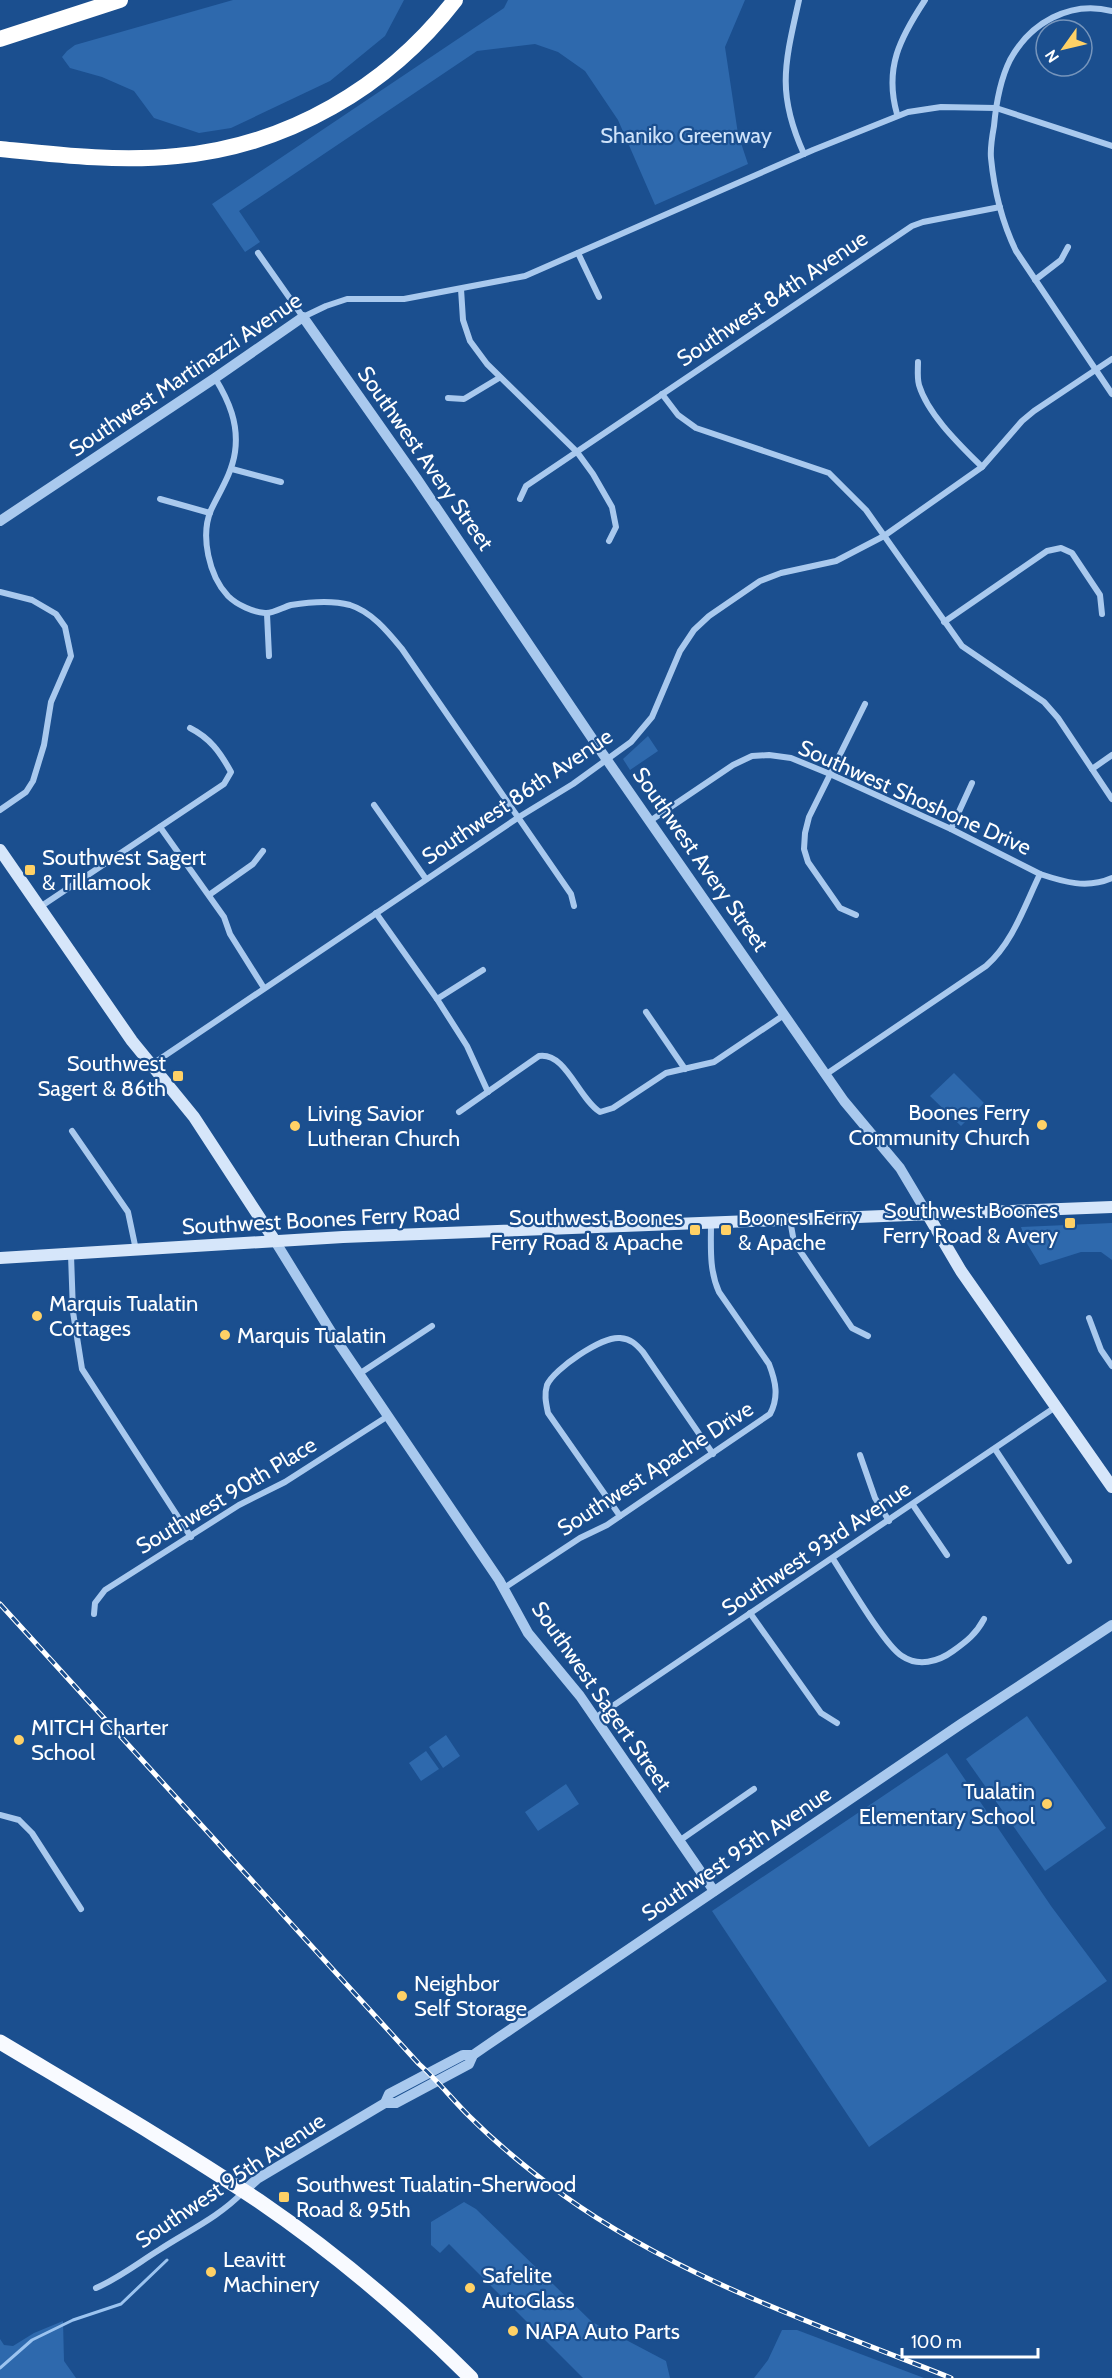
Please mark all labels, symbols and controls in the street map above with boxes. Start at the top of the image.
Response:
north arrow [1034,18,1094,78]
text: N [1041,46,1063,66]
park label: Shaniko Greenway [600,122,772,149]
street label: Southwest 84th Avenue [672,225,873,372]
street label: Southwest Martinazzi Avenue [64,286,307,462]
street label: Southwest Avery Street [352,361,500,556]
street label: Southwest 86th Avenue [417,723,618,870]
street label: Southwest Shoshone Drive [794,734,1035,861]
street label: Southwest Avery Street [627,762,775,957]
place label: Southwest Sagert & Tillamook [42,844,207,896]
marker: Southwest Sagert & Tillamook [23,863,37,877]
place label: Southwest Sagert & 86th [37,1050,167,1102]
marker: Southwest Sagert & 86th [171,1069,185,1083]
place label: Boones Ferry Community Church [849,1099,1030,1151]
place label: Living Savior Lutheran Church [307,1100,460,1152]
marker: Boones Ferry Community Church [1035,1118,1049,1132]
marker: Living Savior Lutheran Church [288,1119,302,1133]
place label: Southwest Boones Ferry Road & Avery [882,1197,1058,1249]
street label: Southwest Boones Ferry Road [181,1199,461,1240]
place label: Southwest Boones Ferry Road & Apache [491,1204,683,1256]
place label: Boones Ferry & Apache [738,1204,860,1256]
marker: Southwest Boones Ferry Road & Avery [1063,1216,1077,1230]
marker: Southwest Boones Ferry Road & Apache [688,1223,702,1237]
marker: Boones Ferry & Apache [719,1223,733,1237]
place label: Marquis Tualatin Cottages [49,1290,198,1342]
marker: Marquis Tualatin Cottages [30,1309,44,1323]
place label: Marquis Tualatin [237,1322,386,1349]
marker: Marquis Tualatin [218,1328,232,1342]
street label: Southwest Apache Drive [552,1395,758,1542]
street label: Southwest 90th Place [131,1431,321,1560]
street label: Southwest 93rd Avenue [717,1475,916,1622]
street label: Southwest Sagert Street [526,1596,678,1797]
place label: MITCH Charter School [31,1714,168,1766]
marker: MITCH Charter School [12,1733,26,1747]
place label: Tualatin Elementary School [859,1778,1036,1830]
street label: Southwest 95th Avenue [636,1780,836,1927]
marker: Tualatin Elementary School [1040,1797,1054,1811]
place label: Neighbor Self Storage [414,1970,527,2022]
marker: Neighbor Self Storage [395,1989,409,2003]
street label: Southwest 95th Avenue [130,2107,330,2254]
place label: Southwest Tualatin-Sherwood Road & 95th [296,2171,576,2223]
marker: Southwest Tualatin-Sherwood Road & 95th [277,2190,291,2204]
place label: Leavitt Machinery [223,2246,320,2298]
place label: Safelite AutoGlass [482,2262,575,2314]
marker: Leavitt Machinery [204,2265,218,2279]
marker: Safelite AutoGlass [463,2281,477,2295]
place label: NAPA Auto Parts [525,2318,680,2345]
scale bar [902,2321,1038,2359]
marker: NAPA Auto Parts [506,2324,520,2338]
text: 100 m [911,2331,962,2353]

